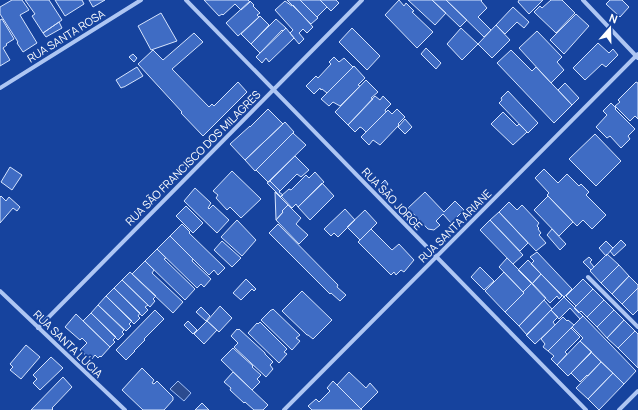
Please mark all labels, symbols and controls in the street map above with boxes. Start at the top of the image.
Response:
street label: RUA SANTA ROSA [24,6,107,66]
north arrow [590,8,630,48]
text: N [607,10,620,27]
street label: RUA SÃO FRANCISCO DOS MILAGRES [122,87,264,228]
street label: RUA SÃO JORGE [359,164,426,233]
street label: RUA SANTA ARIANE [415,186,494,265]
street label: RUA SANTA LÚCIA [30,307,106,381]

